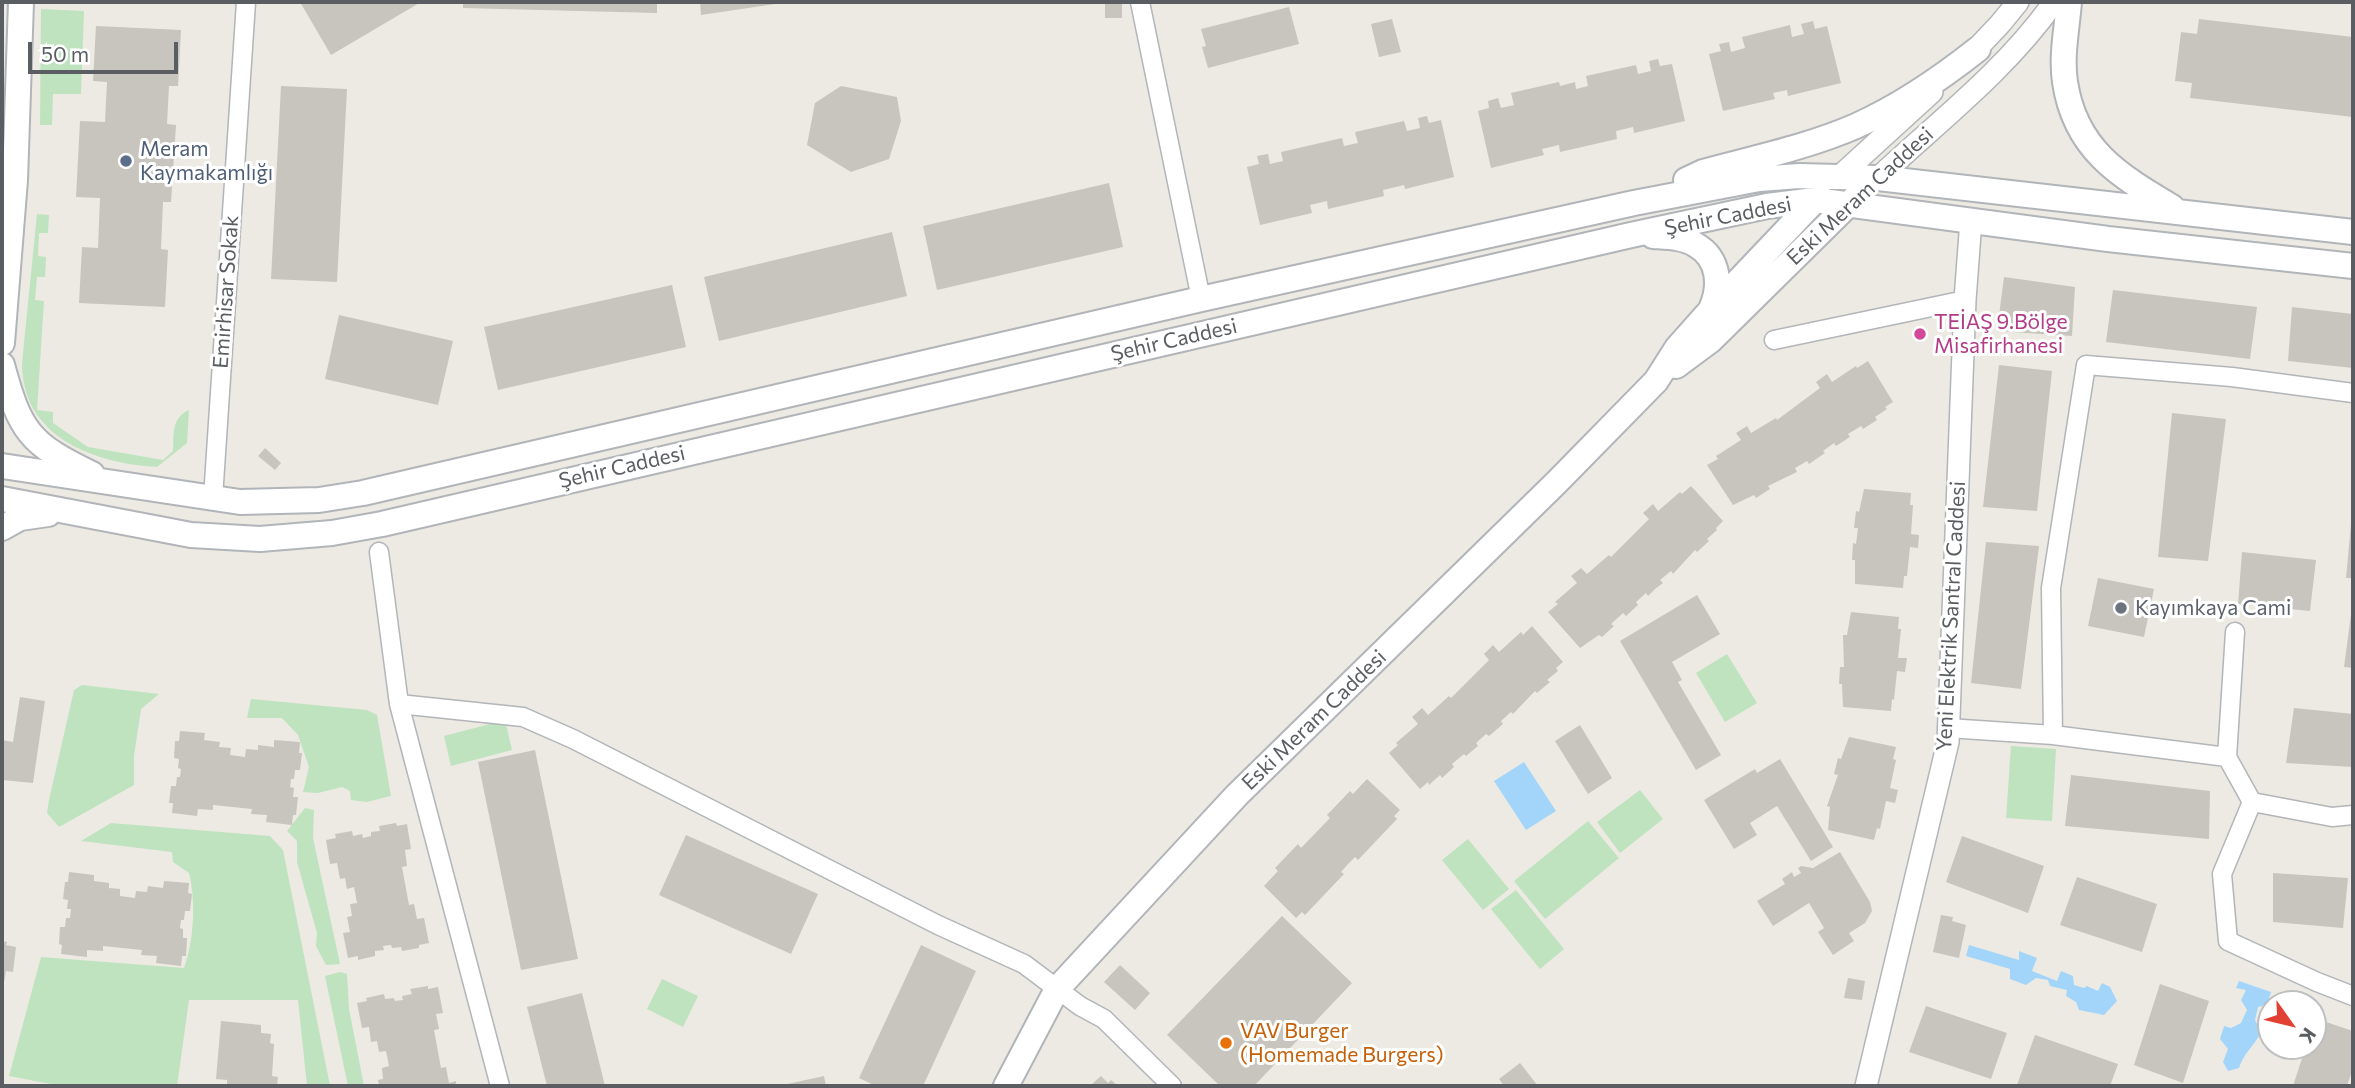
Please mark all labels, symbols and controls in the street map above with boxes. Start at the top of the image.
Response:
scale bar [32,28,182,72]
text: 50 m [41,41,89,66]
street label: Eski Meram Caddesi [1782,122,1938,270]
place label: Meram Kaymakamlığı [140,136,273,186]
marker: Meram Kaymakamlığı [118,153,134,169]
street label: Şehir Caddesi [1662,191,1794,241]
street label: Emirhisar Sokak [208,215,244,369]
place label: TEİAŞ 9.Bölge Misafirhanesi [1934,309,2068,359]
street label: Şehir Caddesi [1108,313,1240,367]
marker: TEİAŞ 9.Bölge Misafirhanesi [1912,326,1928,342]
street label: Şehir Caddesi [556,440,688,494]
street label: Yeni Elektrik Santral Caddesi [1931,480,1971,752]
place label: Kayımkaya Cami [2135,595,2291,621]
marker: Kayımkaya Cami [2113,600,2129,616]
street label: Eski Meram Caddesi [1237,645,1391,795]
north arrow [2257,990,2327,1060]
place label: VAV Burger (Homemade Burgers) [1240,1018,1444,1068]
text: K [2295,1024,2321,1048]
marker: VAV Burger (Homemade Burgers) [1218,1035,1234,1051]

